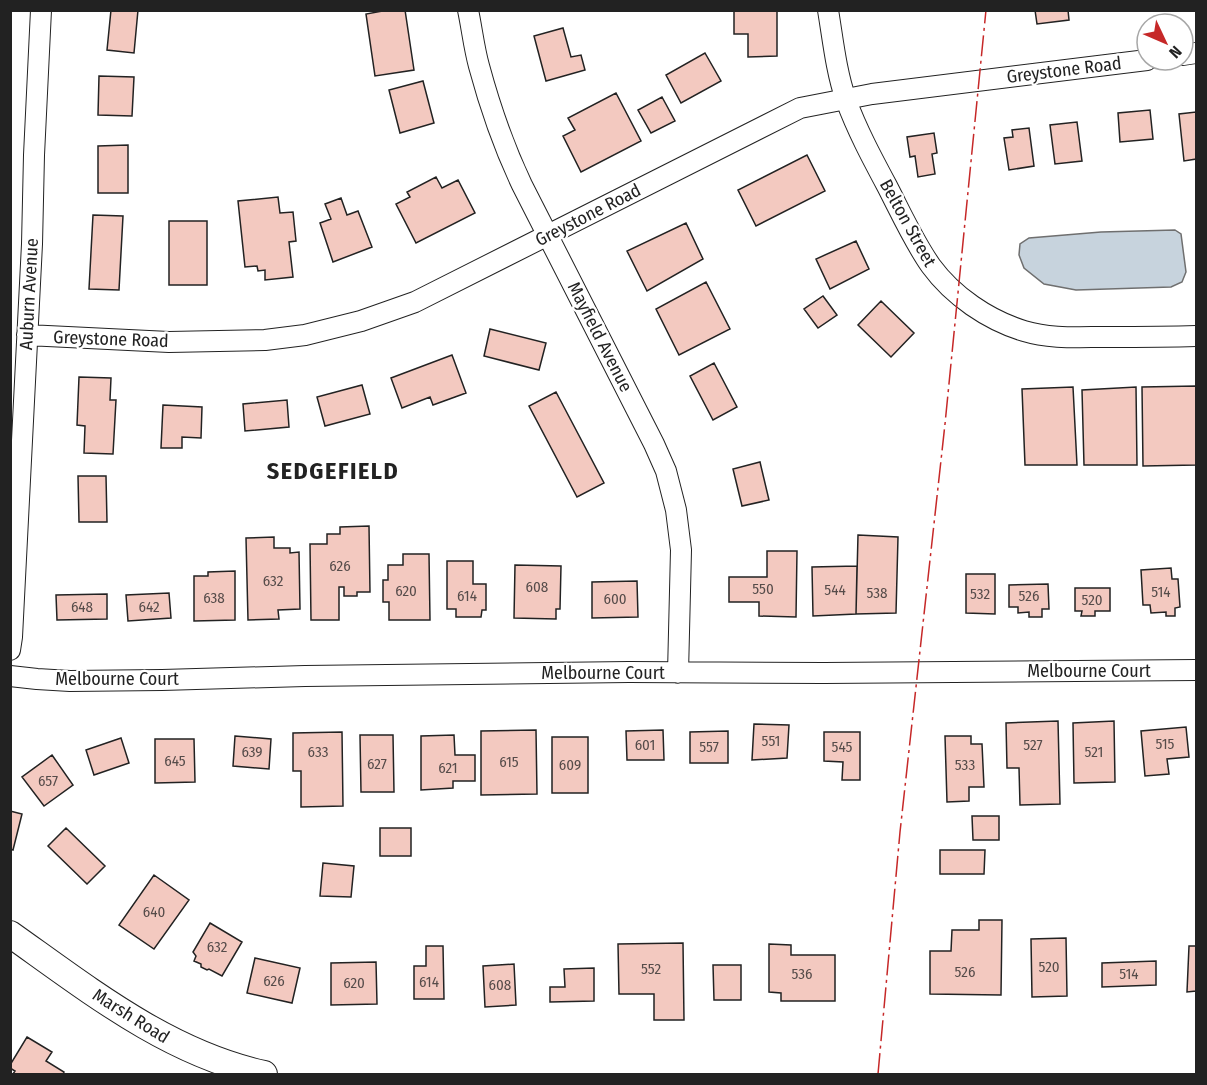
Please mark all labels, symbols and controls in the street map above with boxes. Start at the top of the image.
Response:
north arrow [1135,12,1195,72]
text: N [1165,42,1186,62]
street label: Greystone Road [1005,52,1123,88]
street label: Belton Street [875,175,941,271]
street label: Greystone Road [532,179,644,251]
street label: Auburn Avenue [15,237,43,350]
street label: Mayfield Avenue [563,278,637,396]
street label: Greystone Road [53,326,169,352]
district label: SEDGEFIELD [267,457,399,485]
house number: 626 [329,557,351,575]
house number: 632 [263,572,284,590]
house number: 608 [526,578,548,596]
house number: 550 [752,580,774,598]
house number: 544 [824,581,846,599]
house number: 620 [395,582,417,600]
house number: 514 [1151,583,1171,601]
house number: 538 [866,584,888,602]
house number: 532 [970,585,990,603]
house number: 614 [457,587,477,605]
house number: 526 [1019,587,1039,605]
house number: 638 [203,589,225,607]
house number: 600 [603,590,627,608]
house number: 520 [1081,591,1103,609]
house number: 648 [71,598,93,616]
house number: 642 [138,598,160,616]
street label: Melbourne Court [1027,660,1151,682]
street label: Melbourne Court [541,662,665,684]
street label: Melbourne Court [55,668,179,690]
house number: 551 [762,732,780,750]
house number: 515 [1156,735,1175,753]
house number: 601 [635,736,655,754]
house number: 527 [1023,736,1043,754]
house number: 557 [699,738,719,756]
house number: 545 [832,738,853,756]
house number: 639 [241,743,263,761]
house number: 633 [308,743,329,761]
house number: 521 [1085,743,1103,761]
house number: 645 [164,752,186,770]
house number: 615 [499,753,519,771]
house number: 627 [367,755,387,773]
house number: 609 [559,756,581,774]
house number: 533 [955,756,975,774]
house number: 621 [438,759,458,777]
house number: 657 [38,772,58,790]
house number: 640 [143,903,165,921]
house number: 632 [207,938,228,956]
house number: 520 [1038,958,1060,976]
house number: 552 [641,960,661,978]
house number: 526 [955,963,975,981]
house number: 536 [792,965,813,983]
house number: 514 [1119,965,1139,983]
house number: 626 [263,972,285,990]
house number: 614 [419,973,439,991]
house number: 620 [343,974,365,992]
house number: 608 [489,976,511,994]
street label: Marsh Road [89,984,173,1048]

